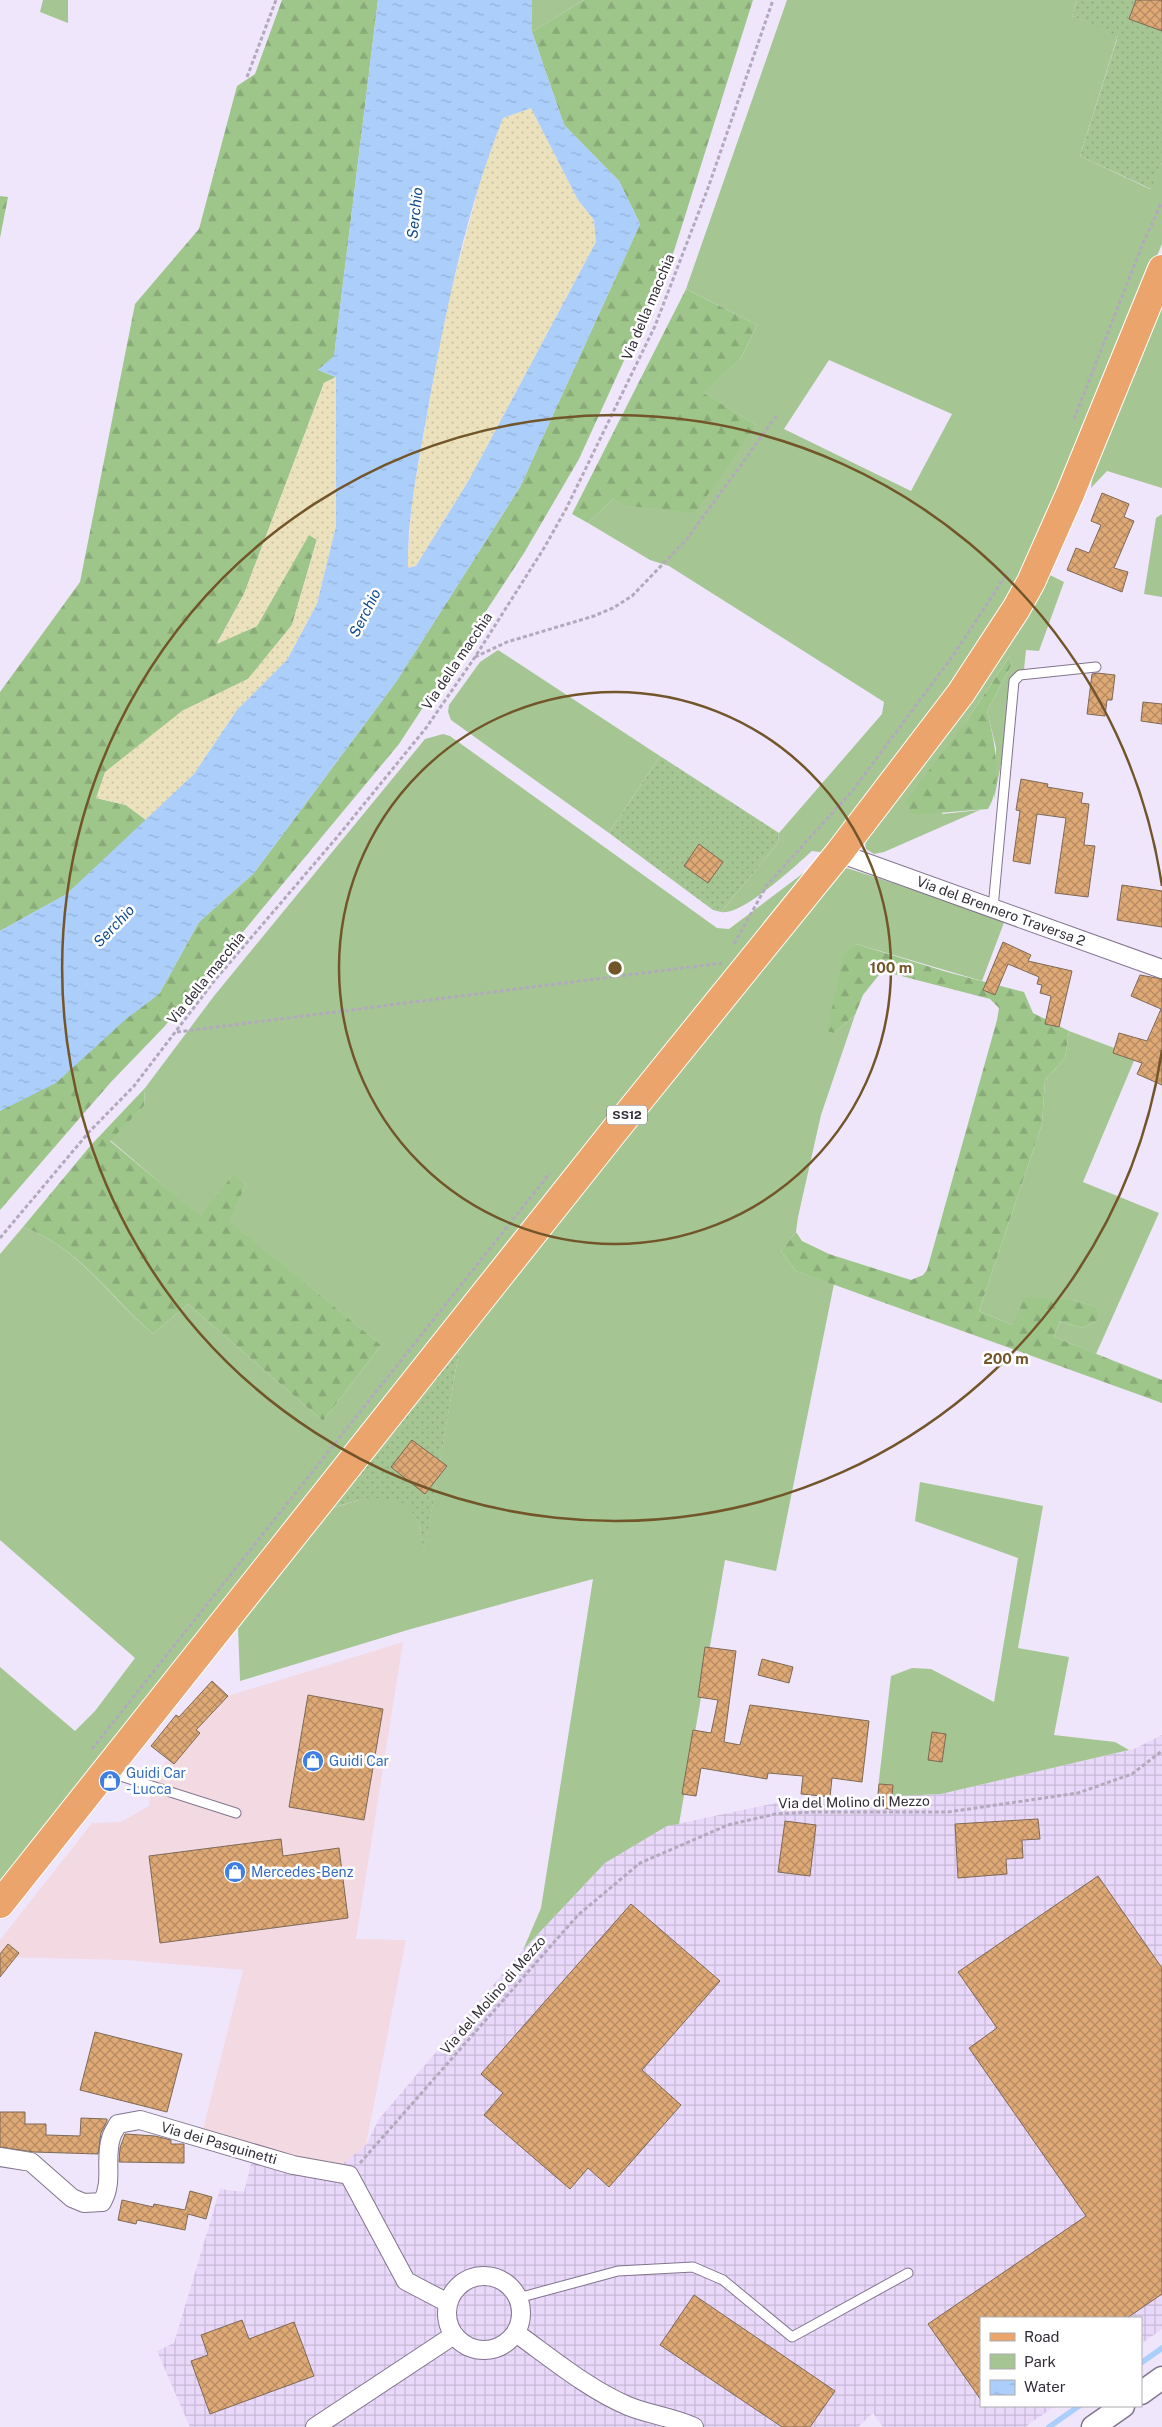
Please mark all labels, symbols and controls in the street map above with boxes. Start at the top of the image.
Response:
water label: Serchio [403,186,426,239]
street label: Via della macchia [618,252,678,362]
water label: Serchio [345,586,384,640]
street label: Via della macchia [419,609,495,713]
street label: Via del Brennero Traversa 2 [914,873,1088,949]
water label: Serchio [90,901,138,950]
street label: Via della macchia [164,929,248,1027]
centre of rings [606,959,624,977]
text: 100 m [870,959,912,976]
road number: SS12 [607,1106,647,1124]
text: 200 m [983,1350,1029,1367]
shop icon: Guidi Car [301,1749,325,1773]
place label: Guidi Car [329,1753,389,1769]
place label: Guidi Car - Lucca [126,1765,186,1797]
shop icon: Guidi Car - Lucca [98,1769,122,1793]
street label: Via del Molino di Mezzo [778,1793,930,1811]
shop icon: Mercedes-Benz [223,1860,247,1884]
place label: Mercedes-Benz [251,1864,354,1880]
street label: Via del Molino di Mezzo [437,1932,549,2057]
street label: Via dei Pasquinetti [159,2119,279,2167]
legend [980,2317,1142,2407]
text: Road [1024,2328,1060,2345]
text: Park [1024,2353,1056,2370]
text: Water [1024,2378,1066,2395]

